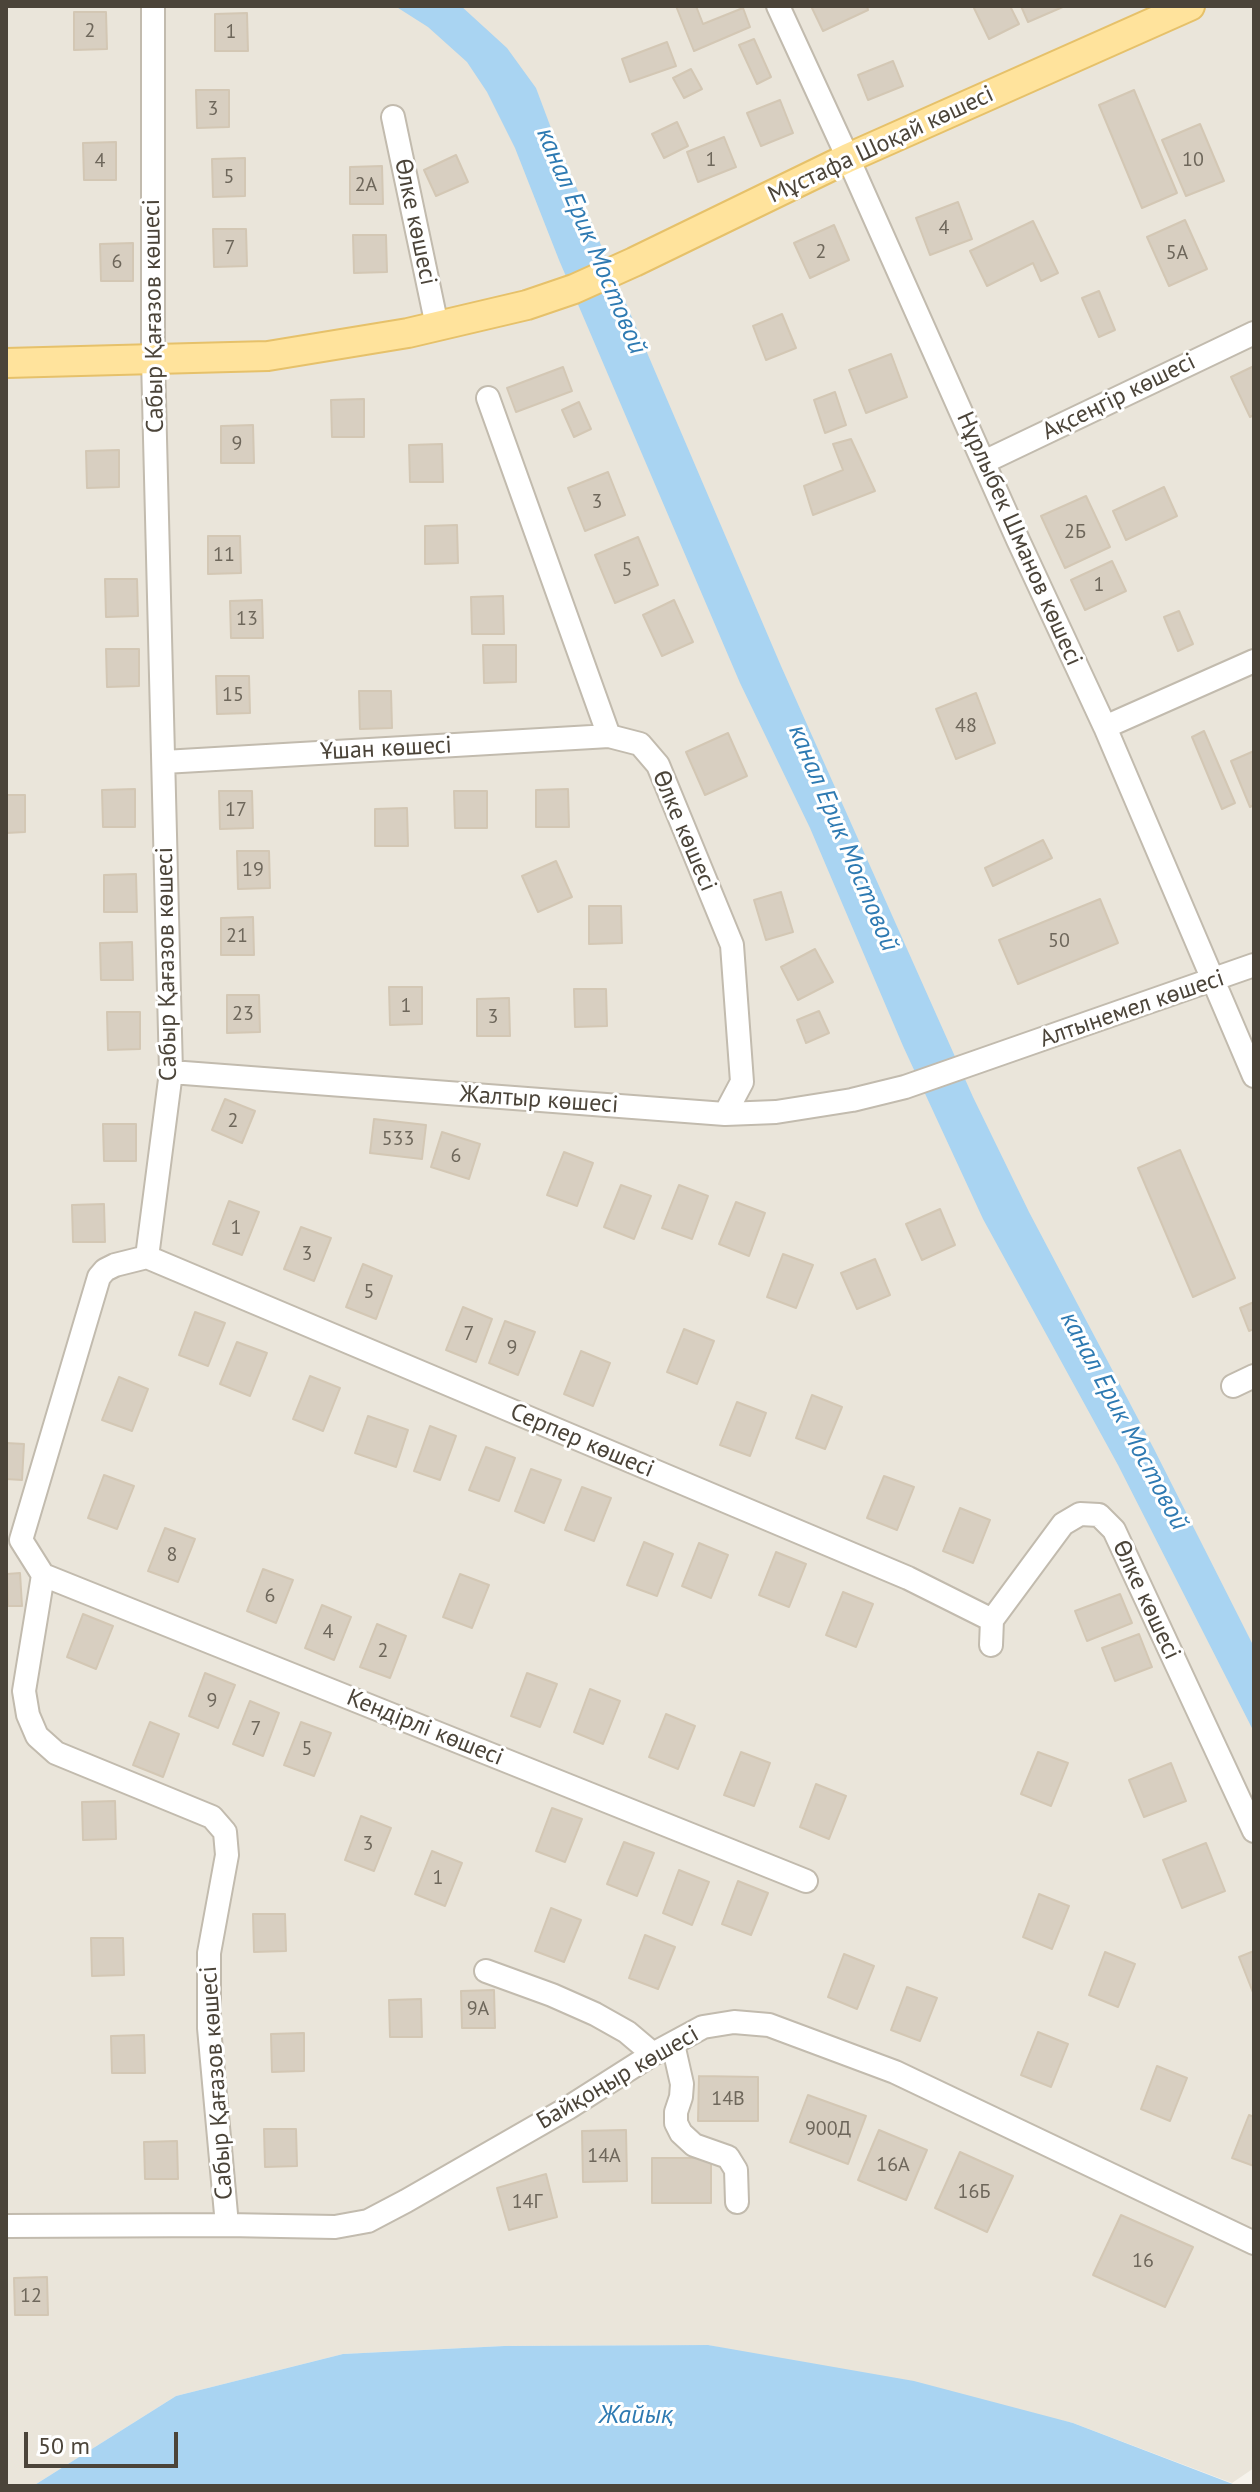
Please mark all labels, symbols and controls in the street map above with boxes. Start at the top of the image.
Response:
house number: 2 [85,19,95,43]
house number: 1 [226,20,236,44]
street label: Мұстафа Шоқай көшесi [764,80,998,210]
house number: 3 [208,97,218,121]
water label: канал Ерик Мостовой [529,123,653,359]
house number: 1 [706,148,716,172]
house number: 10 [1182,148,1204,172]
house number: 4 [95,149,105,173]
street label: Өлке көшесі [388,156,442,288]
house number: 5 [224,165,234,189]
house number: 2А [355,173,377,197]
street label: Сабыр Қағазов көшесі [138,199,170,433]
house number: 4 [939,216,949,240]
house number: 7 [225,236,235,260]
house number: 2 [816,240,826,264]
house number: 5А [1166,241,1188,265]
house number: 6 [112,250,122,274]
street label: Ақсеңгір көшесі [1038,347,1200,447]
street label: Нұрлыбек Шманов көшесі [950,408,1088,670]
house number: 9 [232,432,242,456]
house number: 3 [592,490,602,514]
house number: 2Б [1064,520,1086,544]
house number: 11 [213,543,235,567]
house number: 5 [622,558,632,582]
house number: 1 [1094,573,1104,597]
house number: 13 [236,607,258,631]
house number: 15 [222,683,244,707]
house number: 48 [955,714,977,738]
water label: канал Ерик Мостовой [781,720,905,956]
street label: Ұшан көшесі [319,731,453,767]
street label: Өлке көшесі [646,766,722,896]
house number: 17 [225,798,247,822]
street label: Сабыр Қағазов көшесі [151,847,183,1081]
house number: 19 [242,858,264,882]
house number: 21 [226,924,248,948]
house number: 50 [1048,929,1070,953]
street label: Алтынемел көшесі [1036,964,1228,1054]
house number: 1 [401,994,411,1018]
house number: 23 [232,1002,254,1026]
house number: 3 [488,1005,498,1029]
street label: Жалтыр көшесі [459,1080,619,1120]
house number: 2 [228,1109,238,1133]
house number: 533 [382,1127,414,1151]
house number: 6 [451,1144,461,1168]
house number: 1 [231,1216,241,1240]
house number: 3 [302,1242,312,1266]
house number: 5 [364,1280,374,1304]
water label: канал Ерик Мостовой [1053,1306,1195,1536]
house number: 7 [464,1322,474,1346]
house number: 9 [507,1336,517,1360]
street label: Серпер көшесі [506,1398,658,1484]
street label: Өлке көшесі [1106,1536,1186,1664]
house number: 8 [167,1543,177,1567]
house number: 6 [265,1584,275,1608]
house number: 4 [323,1620,333,1644]
house number: 2 [378,1639,388,1663]
street label: Кендірлі көшесі [343,1683,507,1773]
house number: 9 [207,1689,217,1713]
house number: 7 [251,1717,261,1741]
house number: 5 [302,1737,312,1761]
house number: 3 [363,1832,373,1856]
house number: 1 [433,1866,443,1890]
street label: Сабыр Қағазов көшесі [194,1965,240,2201]
house number: 9А [467,1997,489,2021]
street label: Байқоңыр көшесi [532,2020,704,2136]
house number: 14В [711,2087,745,2111]
house number: 900Д [805,2117,851,2141]
house number: 14А [587,2144,621,2168]
house number: 16А [876,2153,910,2177]
house number: 16Б [958,2180,990,2204]
house number: 14Г [512,2190,542,2214]
house number: 16 [1132,2249,1154,2273]
house number: 12 [20,2284,42,2308]
water label: Жайық [599,2400,673,2432]
scale bar [28,2416,182,2466]
text: 50 m [38,2430,90,2461]

